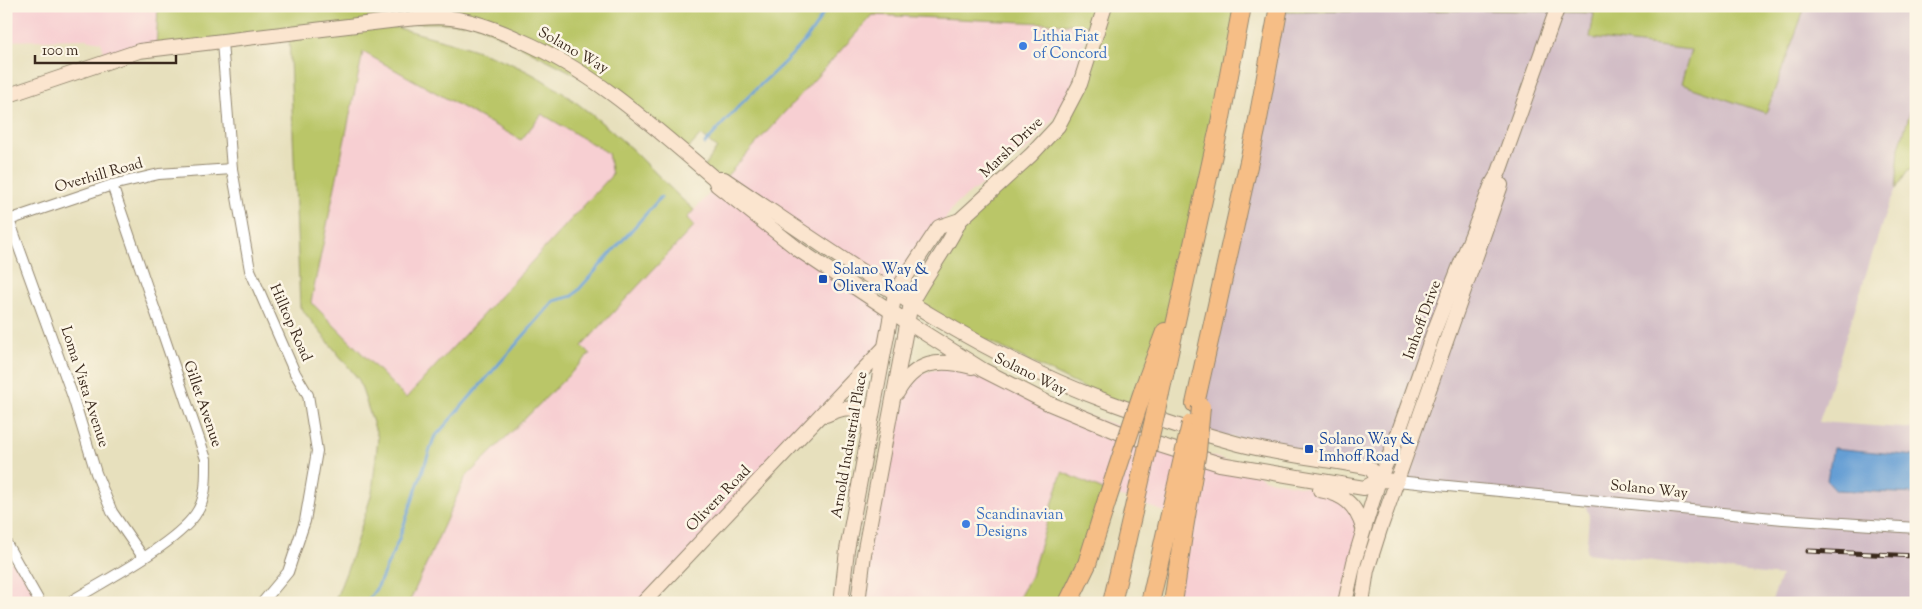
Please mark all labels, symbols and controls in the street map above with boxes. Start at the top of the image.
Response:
street label: Solano Way [534,22,613,80]
place label: Lithia Fiat of Concord [1033,27,1108,65]
scale bar [35,32,176,64]
marker: Lithia Fiat of Concord [1017,40,1029,52]
text: 100 m [42,41,79,62]
street label: Marsh Drive [976,113,1048,183]
street label: Overhill Road [52,153,146,199]
place label: Solano Way & Olivera Road [833,260,929,298]
marker: Solano Way & Olivera Road [817,273,829,285]
street label: Imhoff Drive [1399,278,1447,362]
street label: Hilltop Road [264,281,317,366]
street label: Loma Vista Avenue [54,324,114,450]
street label: Solano Way [990,348,1070,402]
street label: Gillet Avenue [177,358,227,450]
street label: Arnold Industrial Place [827,370,873,520]
place label: Solano Way & Imhoff Road [1319,430,1415,468]
marker: Solano Way & Imhoff Road [1303,443,1315,455]
street label: Olivera Road [682,461,756,537]
street label: Solano Way [1609,475,1690,505]
place label: Scandinavian Designs [976,505,1064,543]
marker: Scandinavian Designs [960,518,972,530]

